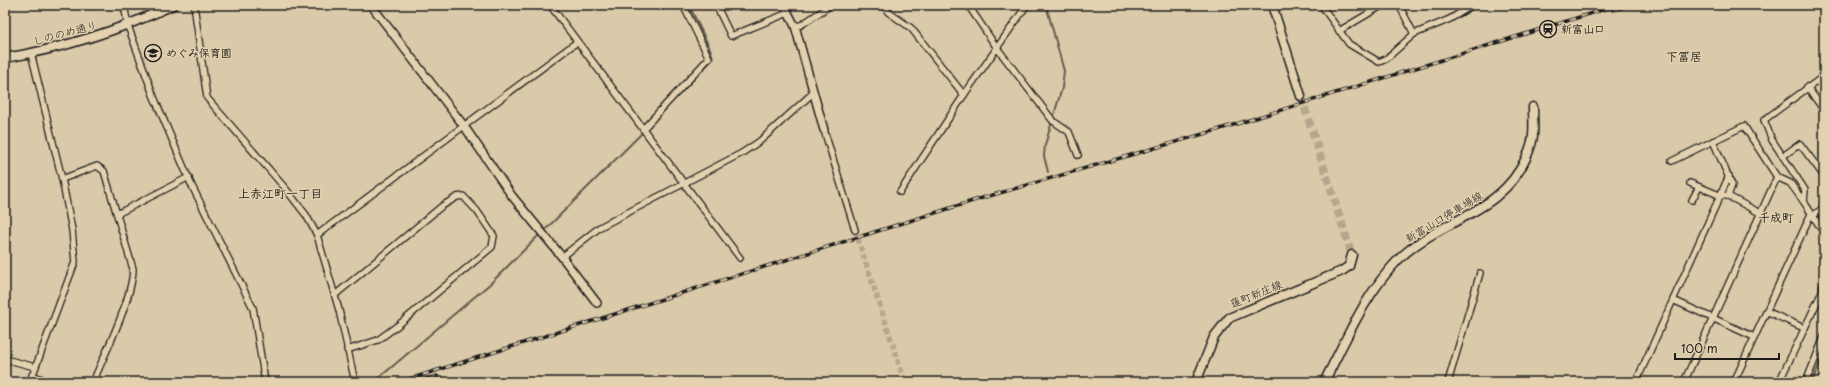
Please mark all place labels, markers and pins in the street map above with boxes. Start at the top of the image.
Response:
station icon: 新富山口 [1538,19,1558,39]
place label: 新富山口 [1561,20,1605,37]
school or university icon: めぐみ保育園 [143,43,163,63]
place label: めぐみ保育園 [166,44,232,61]

